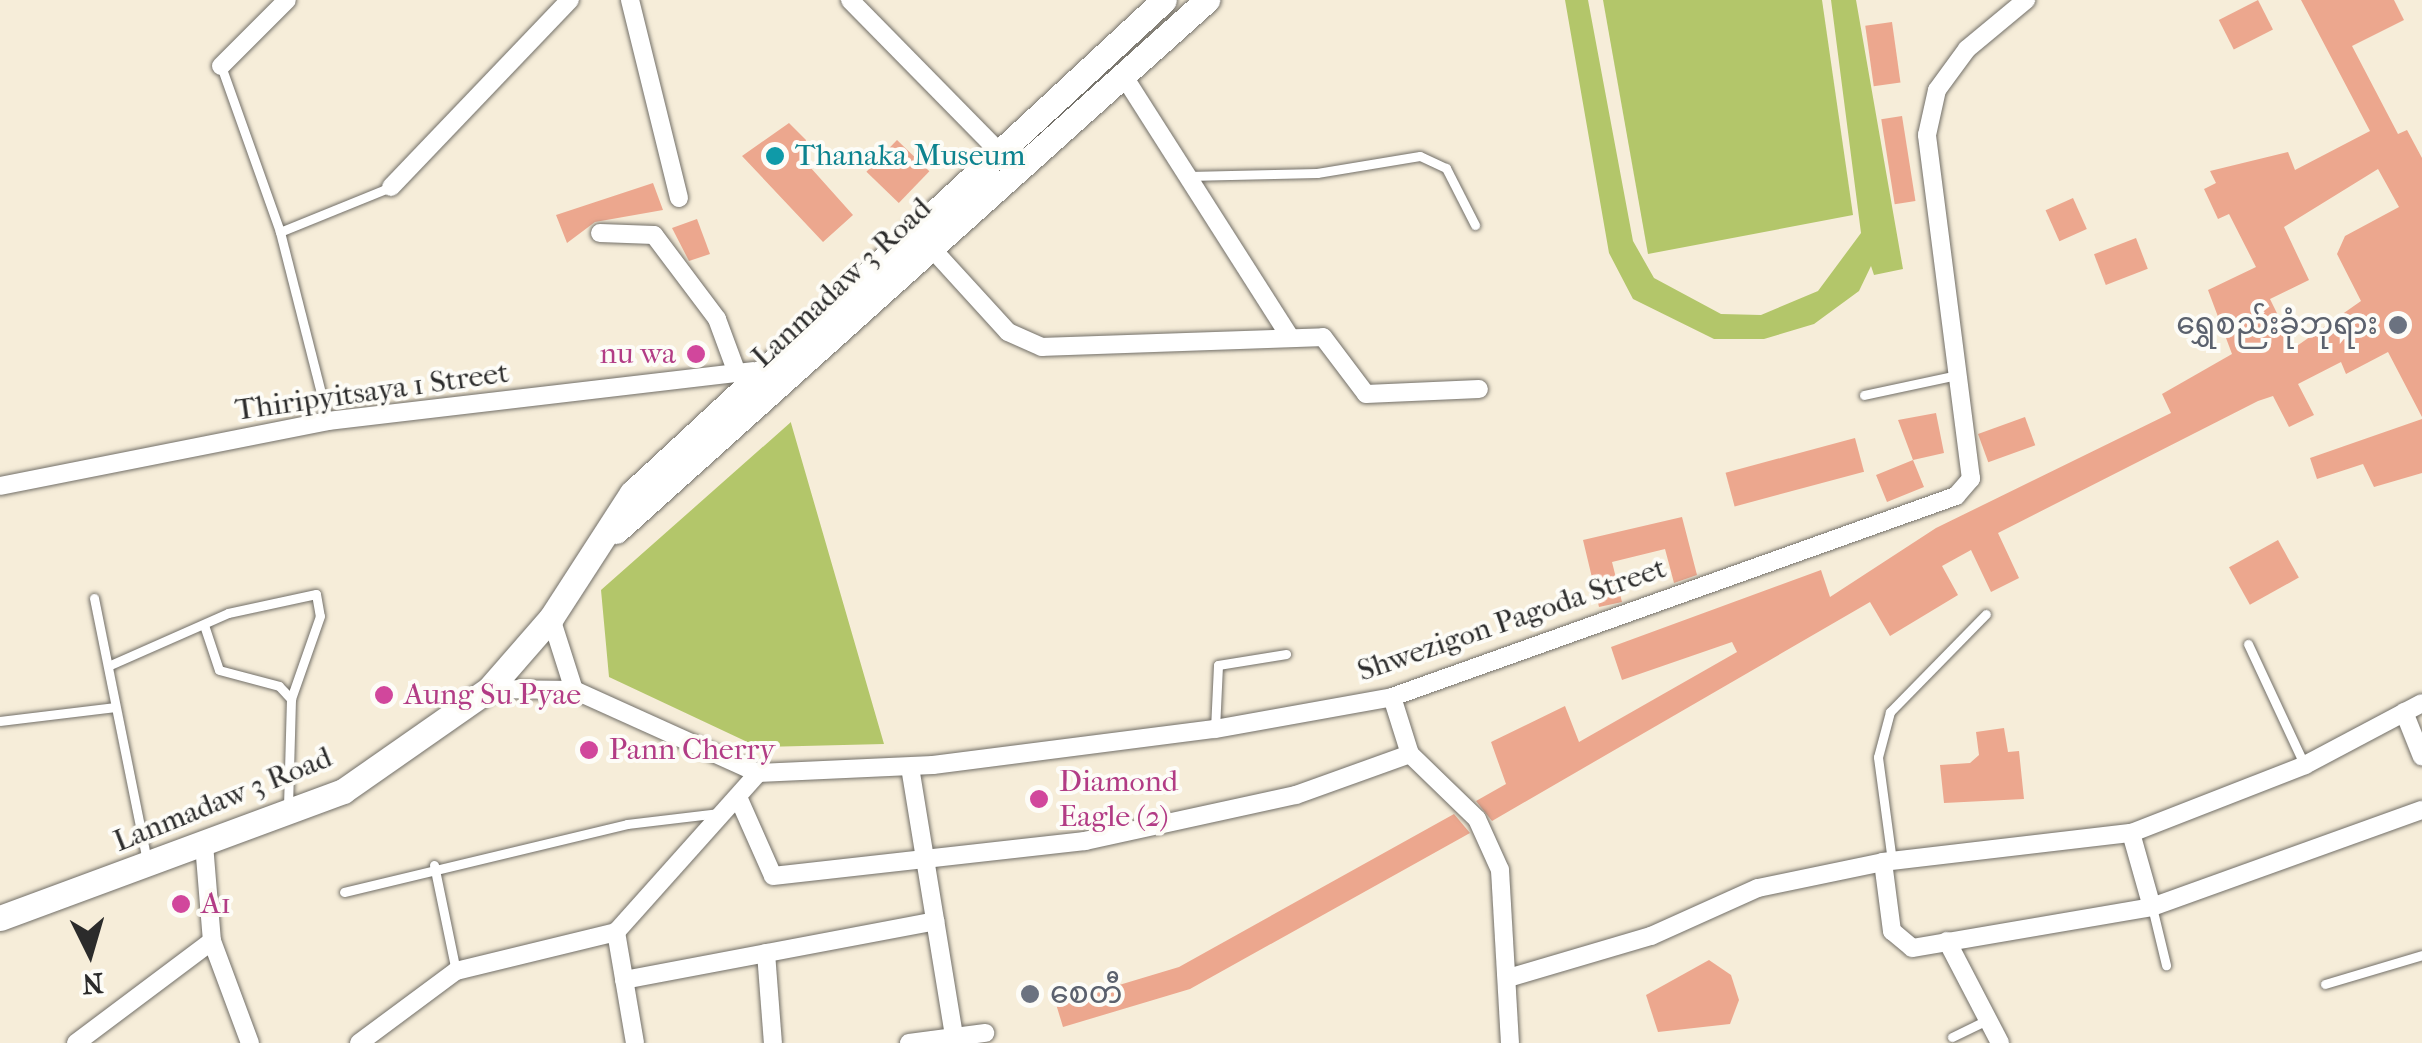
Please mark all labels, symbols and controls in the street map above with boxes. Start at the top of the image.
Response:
place label: Thanaka Museum [795,138,1025,174]
marker: Thanaka Museum [764,145,786,167]
street label: Lanmadaw 3 Road [745,191,939,375]
place label: ရွှေစည်းခုံဘုရား [2176,307,2378,343]
marker: ရွှေစည်းခုံဘုရား [2387,314,2409,336]
place label: nu wa [600,336,676,372]
marker: nu wa [685,343,707,365]
street label: Thiripyitsaya 1 Street [233,355,511,429]
street label: Shwezigon Pagoda Street [1353,550,1671,690]
place label: Aung Su Pyae [404,677,581,713]
marker: Aung Su Pyae [373,684,395,706]
place label: Pann Cherry [609,732,775,768]
marker: Pann Cherry [578,739,600,761]
street label: Lanmadaw 3 Road [109,740,337,860]
place label: Diamond Eagle (2) [1059,764,1178,834]
marker: Diamond Eagle (2) [1028,788,1050,810]
place label: A1 [201,886,231,922]
marker: A1 [170,893,192,915]
north arrow [40,903,140,1003]
text: N [81,966,105,1001]
place label: စေတီ [1050,976,1122,1012]
marker: စေတီ [1019,983,1041,1005]

